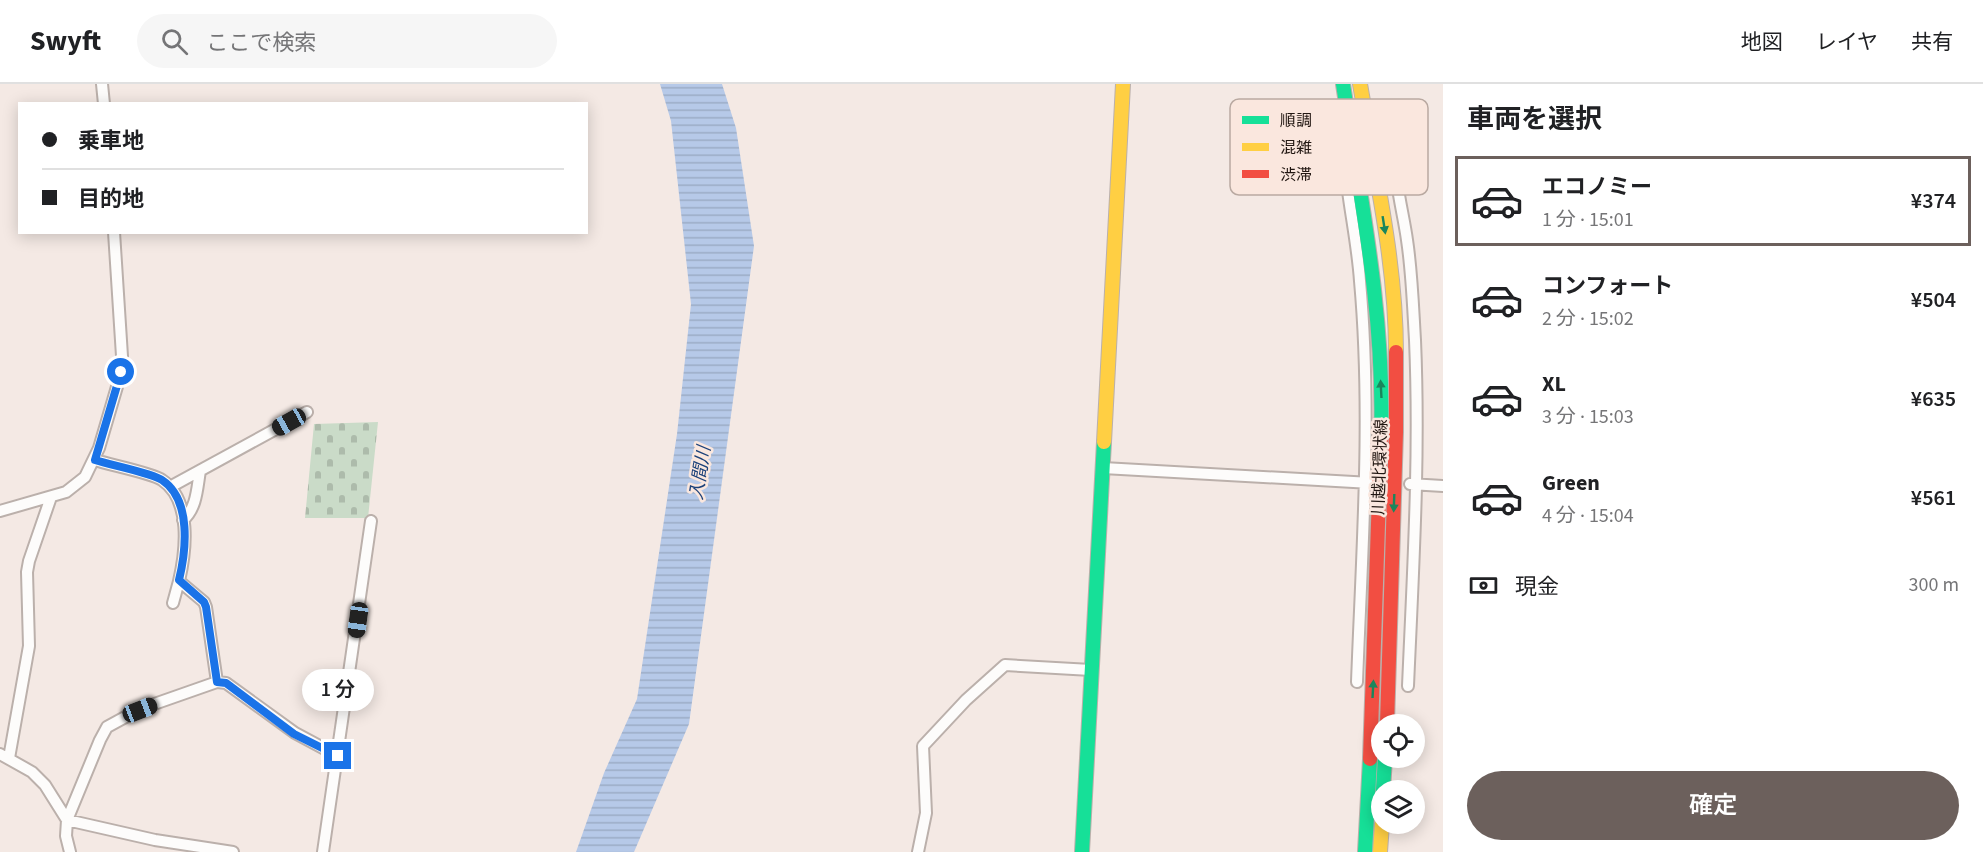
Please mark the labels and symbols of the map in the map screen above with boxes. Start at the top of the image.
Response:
legend [1230,99,1428,195]
text: 順調 [1280,110,1312,132]
text: 混雑 [1280,137,1312,159]
text: 渋滞 [1280,164,1312,186]
one-way arrow [1380,215,1389,234]
route start [107,358,134,385]
one-way arrow [1376,379,1385,398]
car [269,405,309,439]
street label: 川越北環状線 [1367,419,1393,515]
water label: 入間川 [684,442,717,502]
one-way arrow [1389,493,1399,512]
car [347,601,369,639]
callout: 1 分 [302,669,374,711]
one-way arrow [1369,679,1378,698]
car [120,695,160,725]
route end [324,742,351,769]

